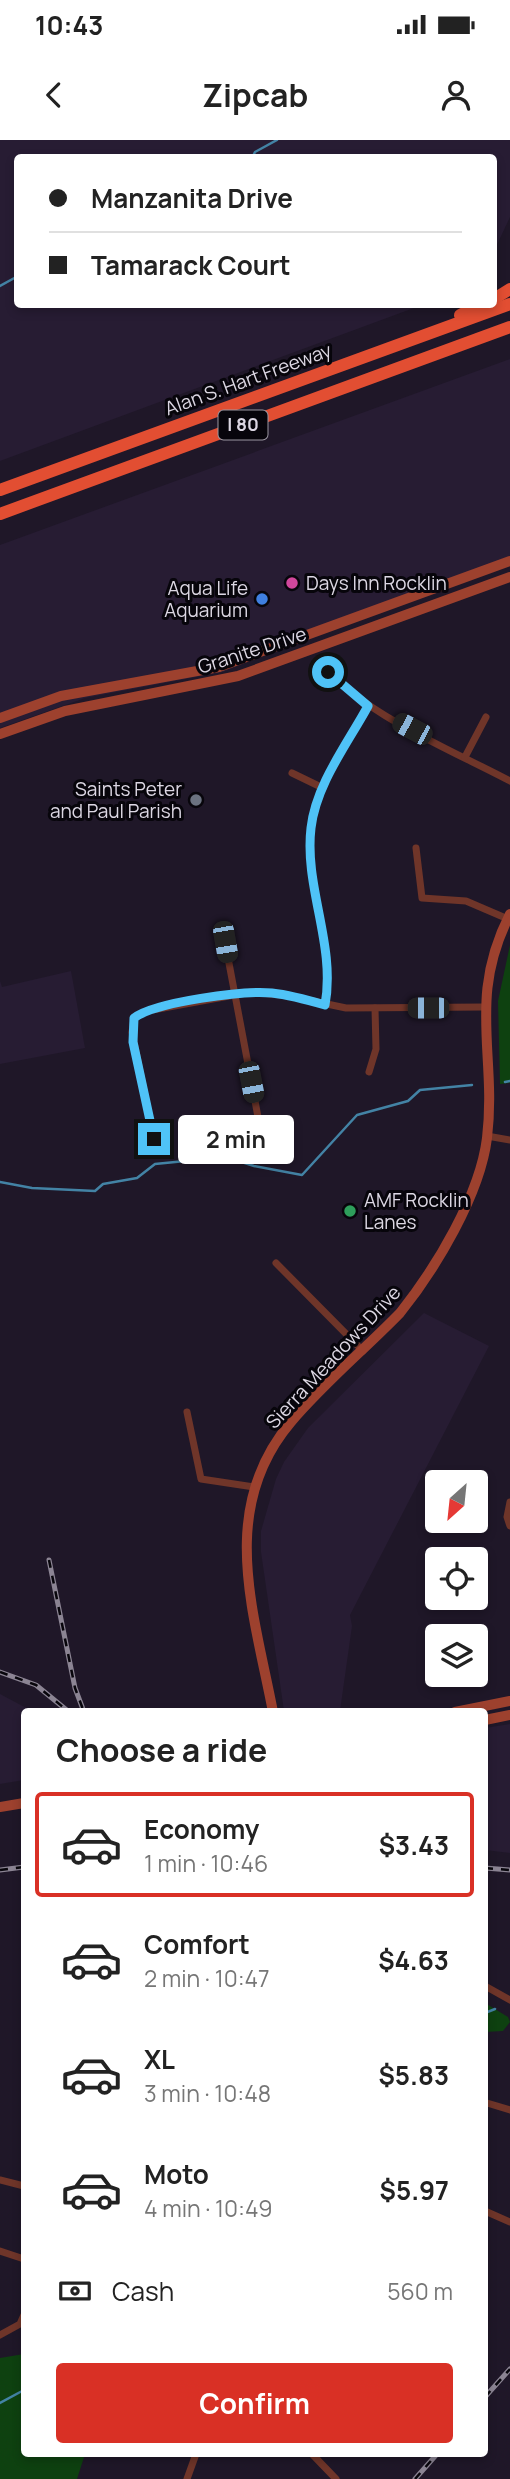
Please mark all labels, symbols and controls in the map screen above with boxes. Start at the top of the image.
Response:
text: 10:43 [35,7,103,43]
text: Zipcab [202,73,308,117]
icon: back [35,76,73,114]
icon: person [437,76,475,114]
text: Manzanita Drive [91,180,293,216]
text: Tamarack Court [91,247,291,283]
street label: Alan S. Hart Freeway [161,337,335,421]
road number: I 80 [218,410,268,440]
place label: Days Inn Rocklin [306,570,447,596]
place label: Aqua Life Aquarium [164,575,248,623]
marker: Days Inn Rocklin [284,575,300,591]
marker: Aqua Life Aquarium [254,591,270,607]
street label: Granite Drive [194,620,310,680]
route start [312,656,344,688]
car [389,710,436,748]
place label: Saints Peter and Paul Parish [50,776,182,824]
marker: Saints Peter and Paul Parish [188,792,204,808]
car [212,919,239,965]
car [408,998,450,1019]
car [237,1059,266,1105]
callout: 2 min [178,1114,294,1164]
route end [138,1123,170,1155]
text: 2 min [206,1123,266,1155]
place label: AMF Rocklin Lanes [364,1187,469,1235]
marker: AMF Rocklin Lanes [342,1203,358,1219]
street label: Sierra Meadows Drive [260,1280,406,1434]
north arrow [425,1470,488,1533]
map controls [425,1470,488,1687]
button: locate [425,1547,488,1610]
button: layers [425,1624,488,1687]
text: Choose a ride [56,1728,267,1772]
text: Economy [144,1811,259,1847]
icon: car [60,1813,123,1876]
text: $3.43 [379,1827,449,1863]
text: 1 min · 10:46 [144,1847,268,1879]
text: Comfort [144,1926,250,1962]
icon: car [60,1928,123,1991]
text: $4.63 [378,1942,449,1978]
text: 2 min · 10:47 [144,1962,270,1994]
text: XL [144,2041,175,2077]
icon: car [60,2043,123,2106]
text: $5.83 [379,2057,449,2093]
text: 3 min · 10:48 [144,2077,271,2109]
text: Moto [144,2156,209,2192]
icon: car [60,2158,123,2221]
text: $5.97 [380,2172,449,2208]
text: 4 min · 10:49 [144,2192,273,2224]
icon: cash [56,2272,94,2310]
text: Cash [112,2273,174,2309]
text: 560 m [387,2275,453,2307]
button: Confirm [56,2363,453,2443]

